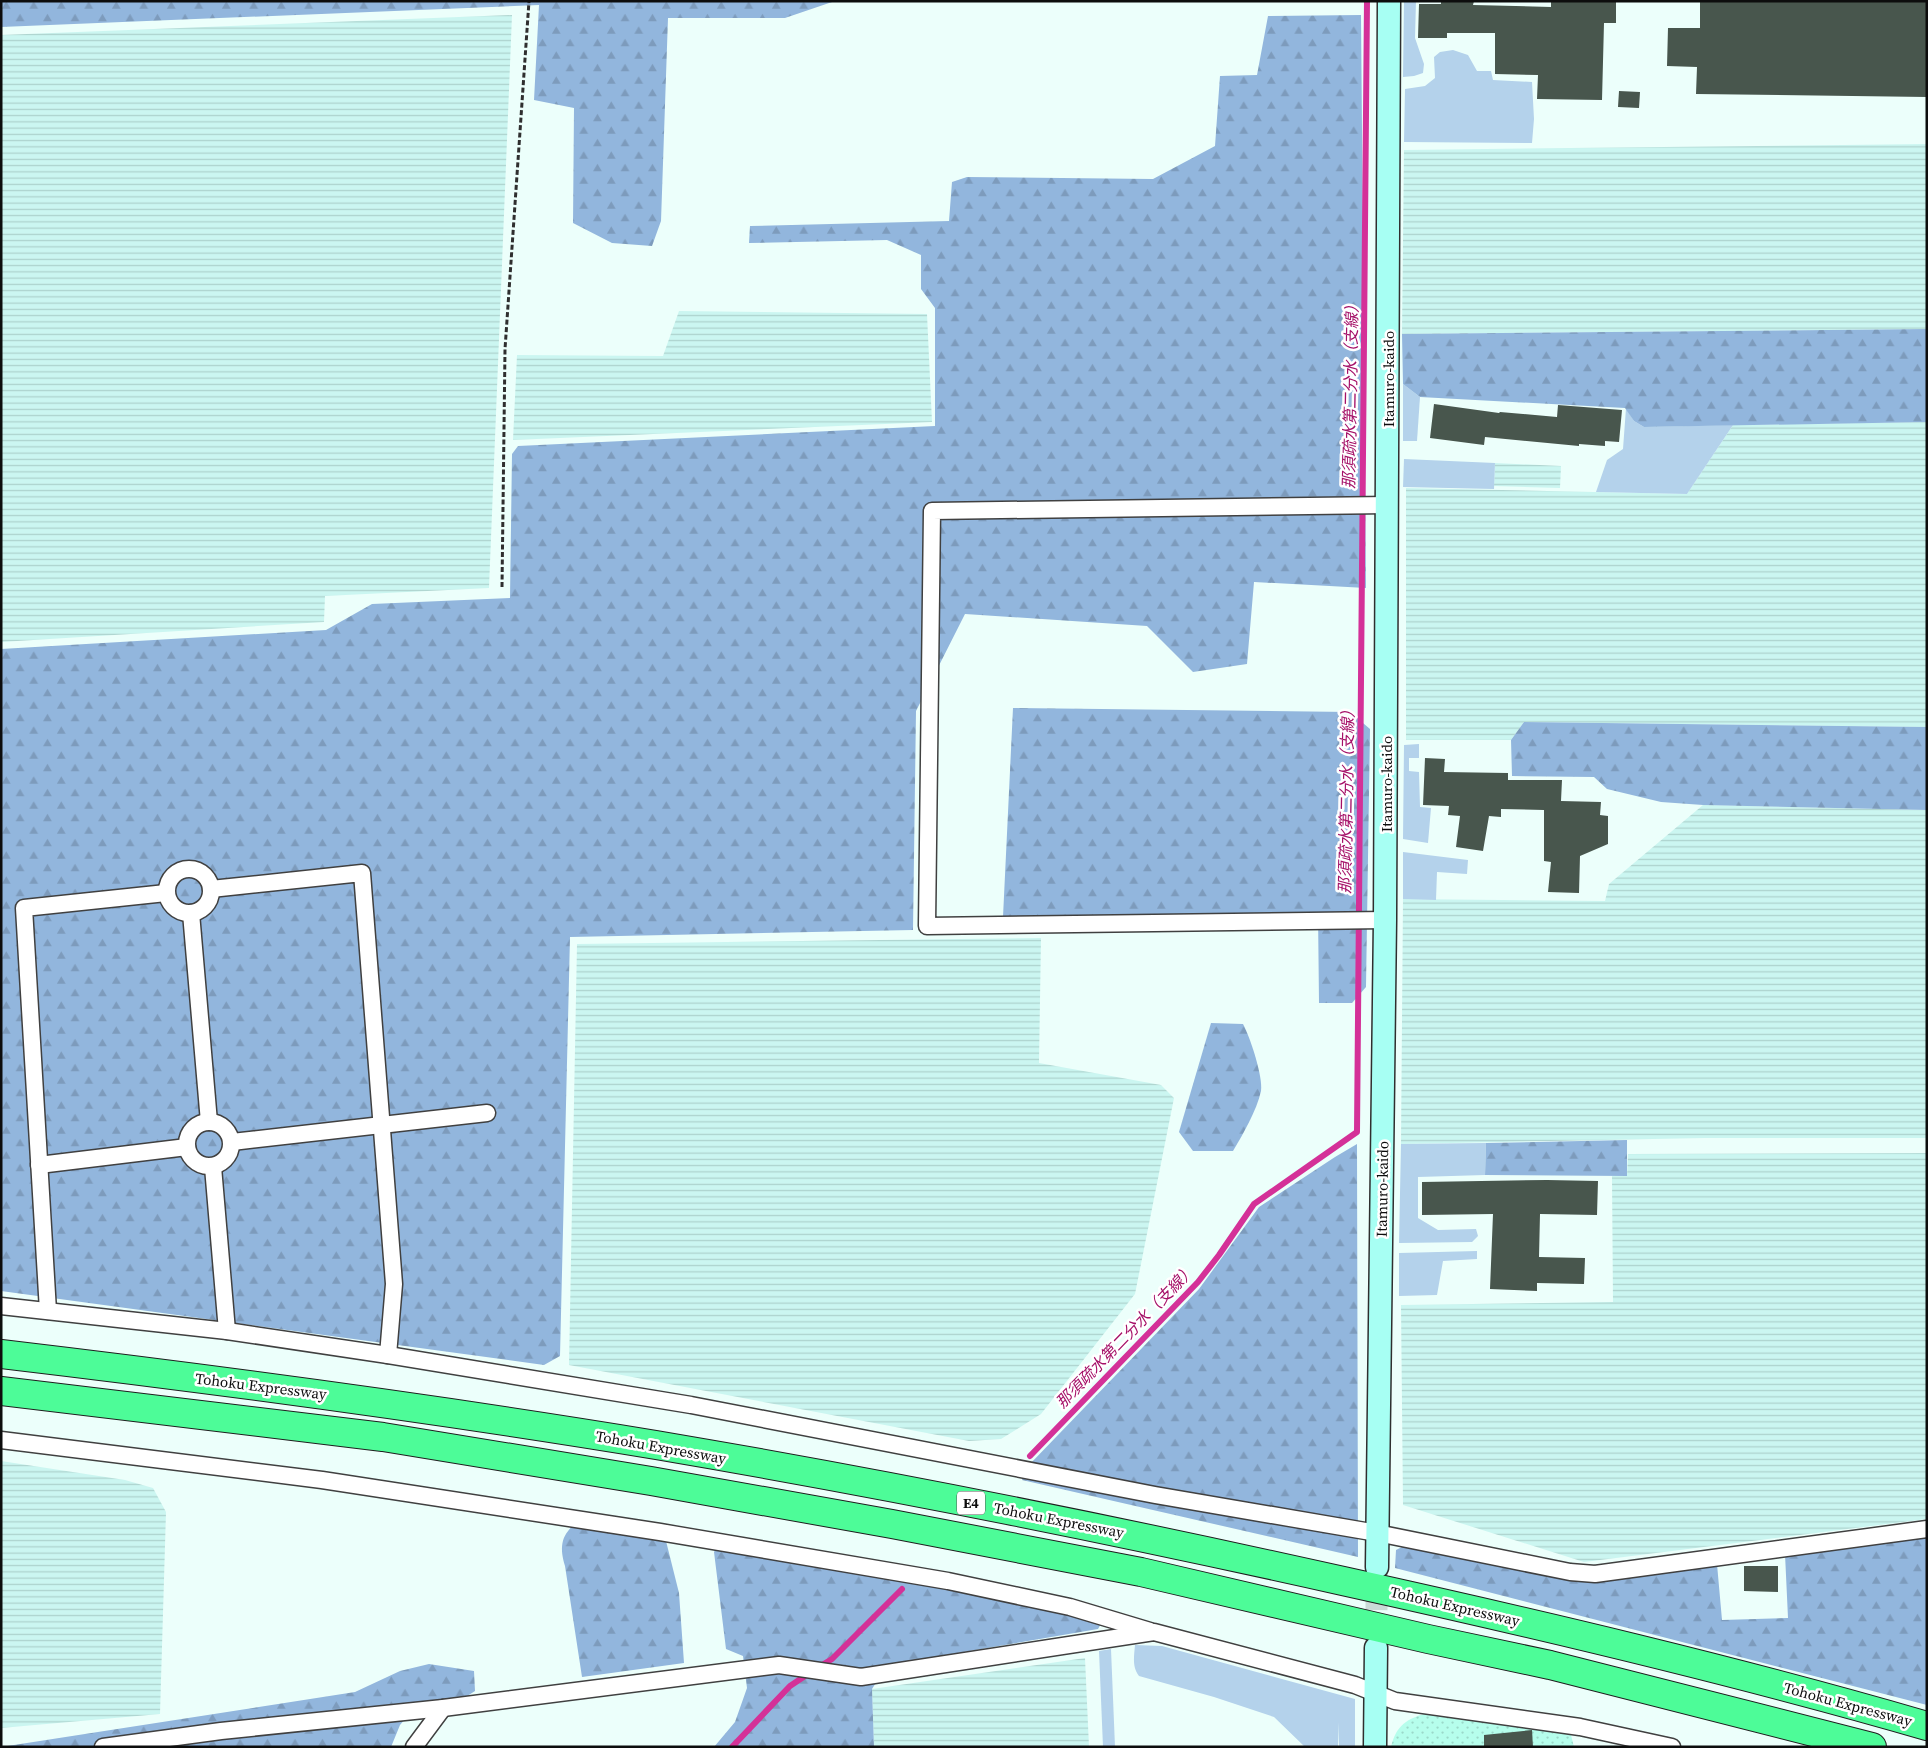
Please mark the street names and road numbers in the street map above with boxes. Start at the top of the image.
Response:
street label: Itamuro-kaido [1378,331,1399,427]
street label: Itamuro-kaido [1376,736,1397,832]
street label: Itamuro-kaido [1371,1141,1393,1237]
street label: Tohoku Expressway [194,1368,328,1405]
street label: Tohoku Expressway [594,1425,728,1469]
road number: E4 [957,1492,985,1515]
street label: Tohoku Expressway [992,1497,1126,1543]
street label: Tohoku Expressway [1388,1581,1522,1631]
street label: Tohoku Expressway [1781,1677,1915,1731]

